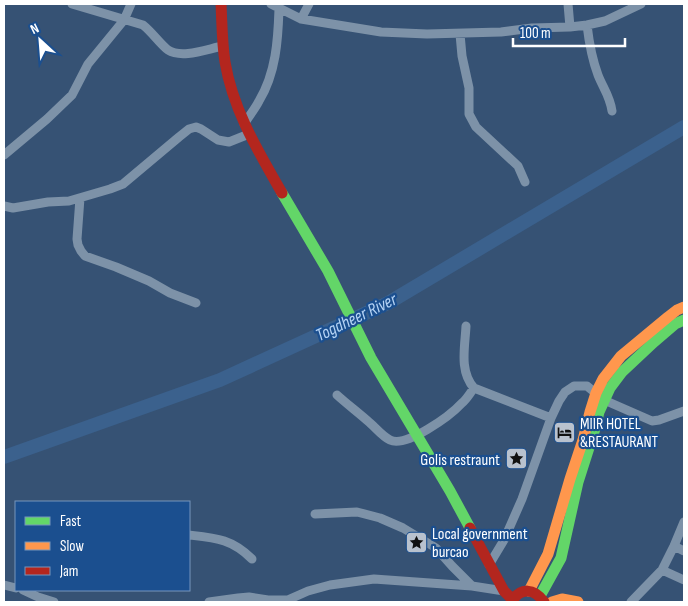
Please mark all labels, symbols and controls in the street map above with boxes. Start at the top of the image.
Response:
north arrow [15,15,65,65]
scale bar [513,15,626,47]
text: N [27,19,42,38]
text: 100 m [520,24,551,43]
water label: Togdheer River [312,288,401,346]
place label: MIIR HOTEL &RESTAURANT [580,415,659,452]
hotel icon: MIIR HOTEL &RESTAURANT [552,420,576,444]
place icon: Golis restraunt [504,447,528,471]
place label: Golis restraunt [420,451,500,470]
legend [15,501,190,591]
text: Fast [60,512,82,531]
place label: Local government burcao [432,525,528,562]
place icon: Local government burcao [404,530,428,554]
text: Slow [60,537,84,556]
text: Jam [59,562,78,581]

